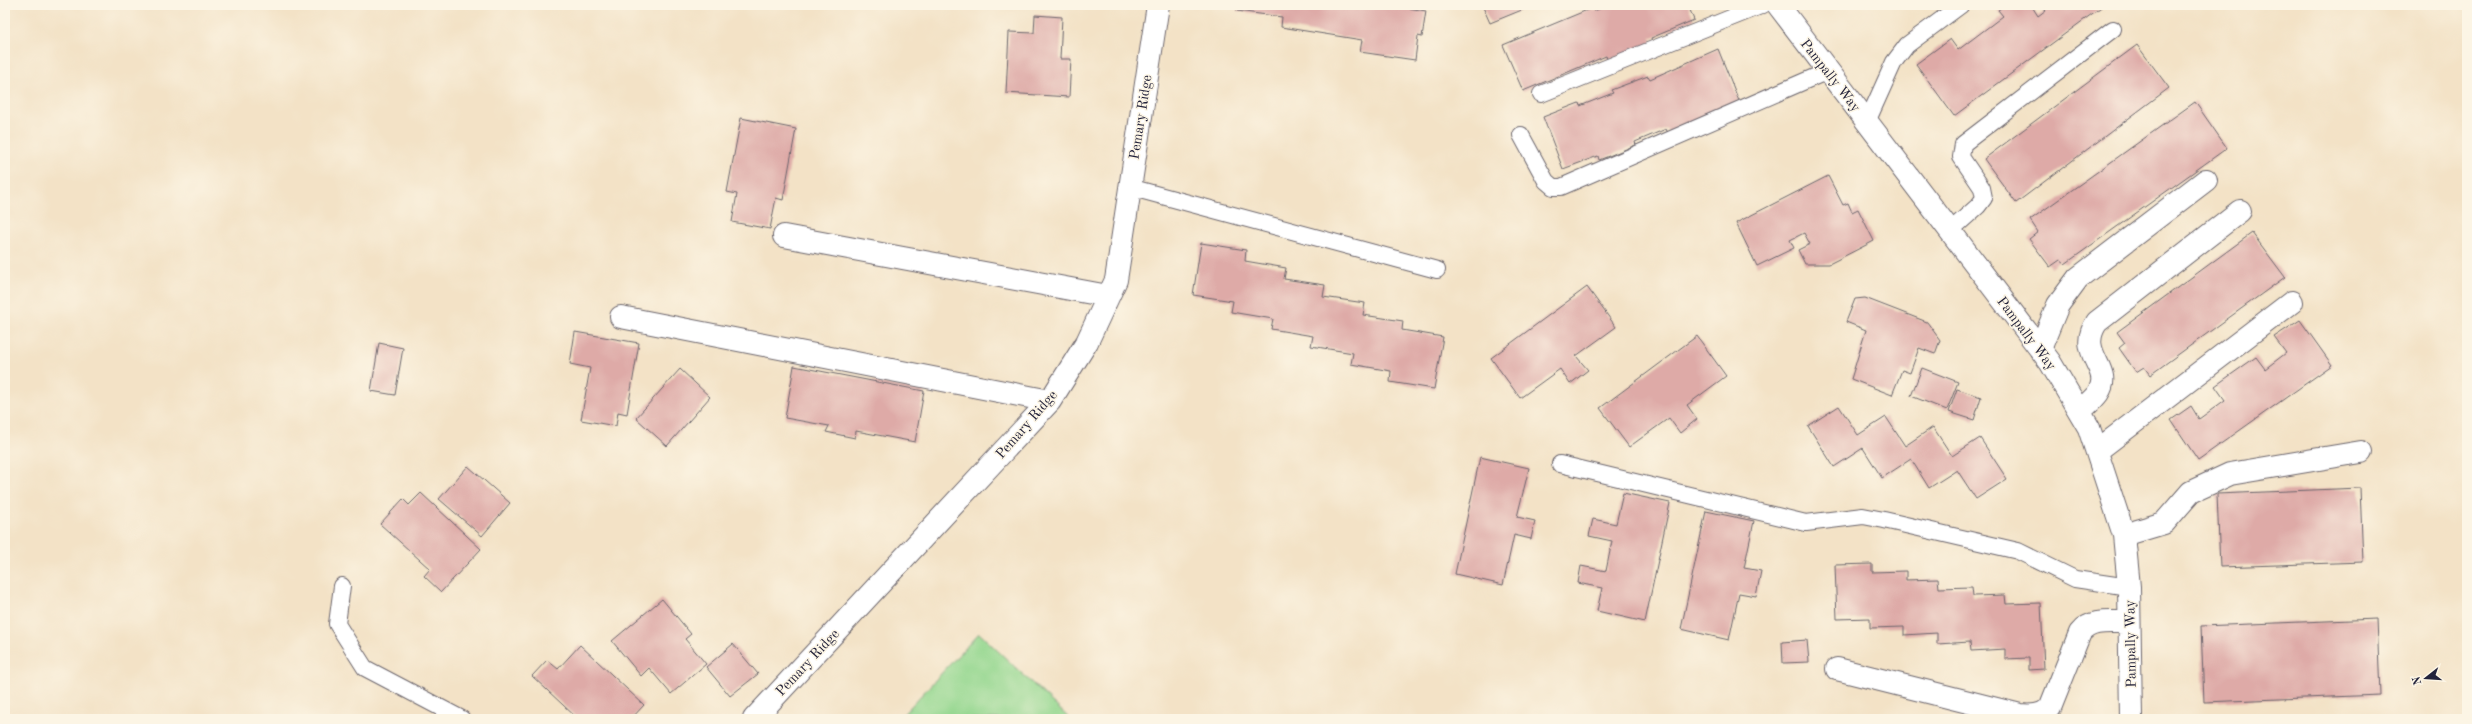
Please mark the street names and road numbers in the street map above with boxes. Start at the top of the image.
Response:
street label: Pampally Way [1798,37,1863,115]
street label: Pemary Ridge [1127,74,1155,160]
street label: Pampally Way [1994,294,2059,373]
street label: Pemary Ridge [993,388,1060,462]
street label: Pampally Way [2123,599,2139,688]
street label: Pemary Ridge [773,627,842,699]

